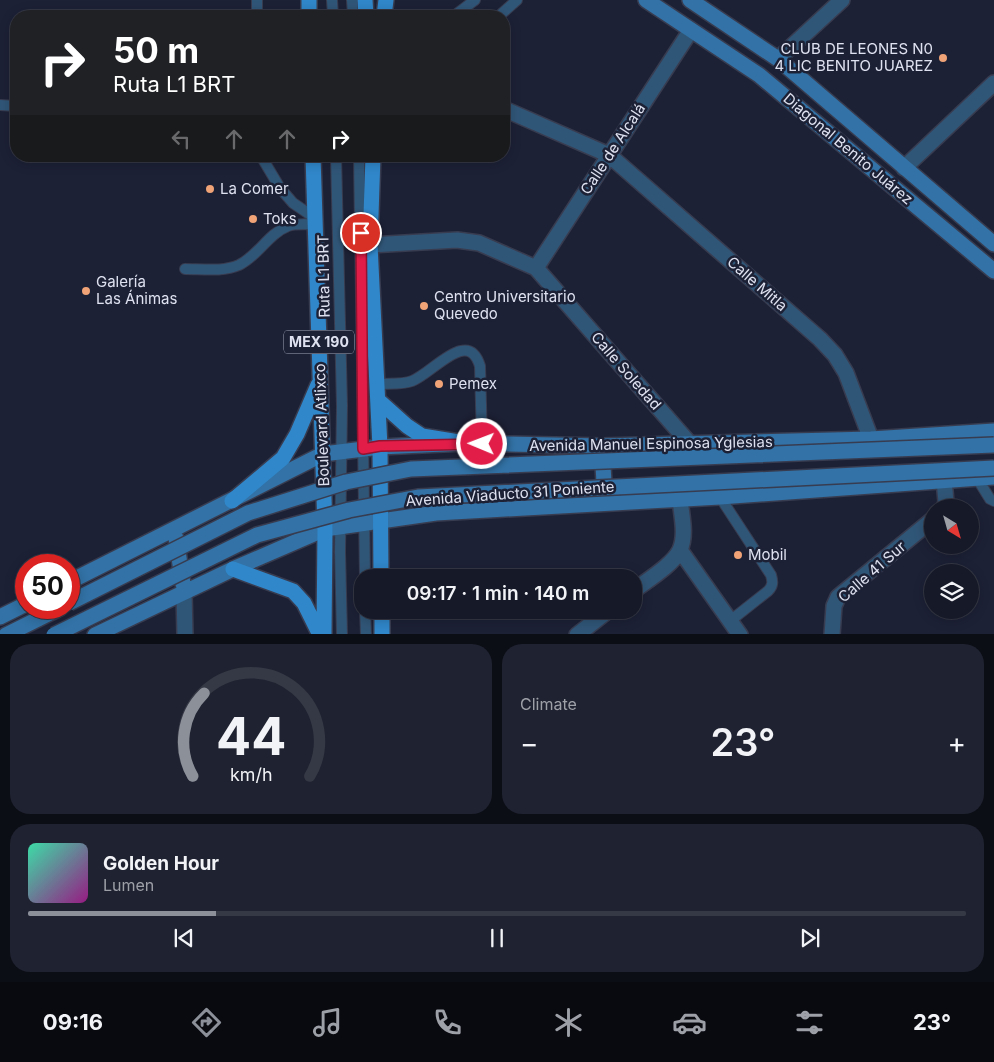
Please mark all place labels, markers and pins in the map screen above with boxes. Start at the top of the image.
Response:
place label: CLUB DE LEONES N0 4 LIC BENITO JUAREZ [774,39,933,75]
marker: CLUB DE LEONES N0 4 LIC BENITO JUAREZ [937,52,949,64]
place label: La Comer [220,179,289,198]
marker: La Comer [204,183,216,195]
place label: Toks [263,209,297,228]
pin [340,212,382,254]
marker: Toks [247,213,259,225]
place label: Galería Las Ánimas [96,272,177,308]
marker: Galería Las Ánimas [80,285,92,297]
place label: Centro Universitario Quevedo [434,287,576,323]
marker: Centro Universitario Quevedo [418,300,430,312]
place label: Pemex [449,374,497,393]
marker: Pemex [433,378,445,390]
place label: Mobil [748,545,787,564]
marker: Mobil [732,549,744,561]

